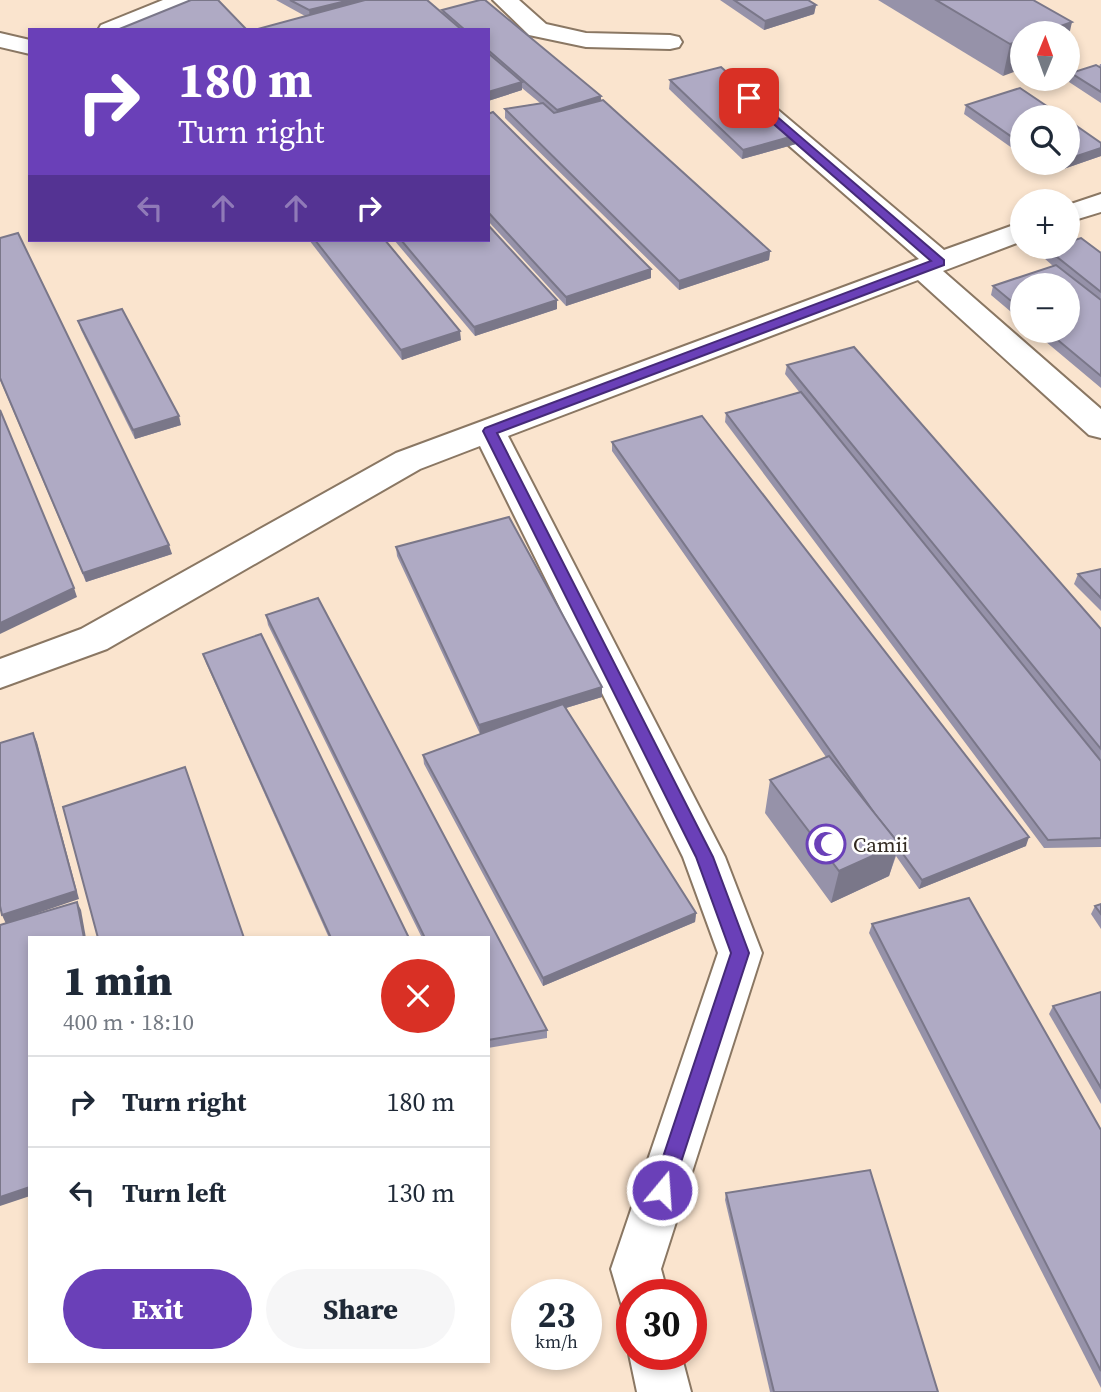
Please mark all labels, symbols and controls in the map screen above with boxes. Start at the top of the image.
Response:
north arrow [1010,21,1080,91]
map controls [1010,21,1080,343]
text: 180 m [178,46,313,113]
icon: right [63,56,154,147]
pin [719,68,779,128]
icon: arrive [730,79,768,117]
button: search [1010,105,1080,175]
text: Turn right [178,110,324,154]
icon: left [131,189,169,227]
icon: ahead [204,189,242,227]
icon: ahead [277,189,315,227]
icon: right [350,189,388,227]
button: + [1010,189,1080,259]
button: − [1010,273,1080,343]
mosque icon: Camii [805,823,847,865]
place label: Camii [853,830,908,859]
text: 1 min [63,951,173,1009]
button: close [381,959,455,1033]
text: 400 m · 18:10 [63,1006,194,1038]
icon: right [63,1083,101,1121]
text: Turn right [122,1084,246,1120]
text: 180 m [387,1084,455,1120]
position arrow [625,1153,699,1227]
icon: left [63,1174,101,1212]
text: Turn left [122,1175,226,1211]
text: 130 m [387,1175,455,1211]
button: Exit [63,1269,252,1349]
button: Share [266,1269,455,1349]
speed limit sign: 30 [616,1279,707,1370]
text: 23 [538,1291,575,1339]
text: km/h [535,1329,578,1354]

